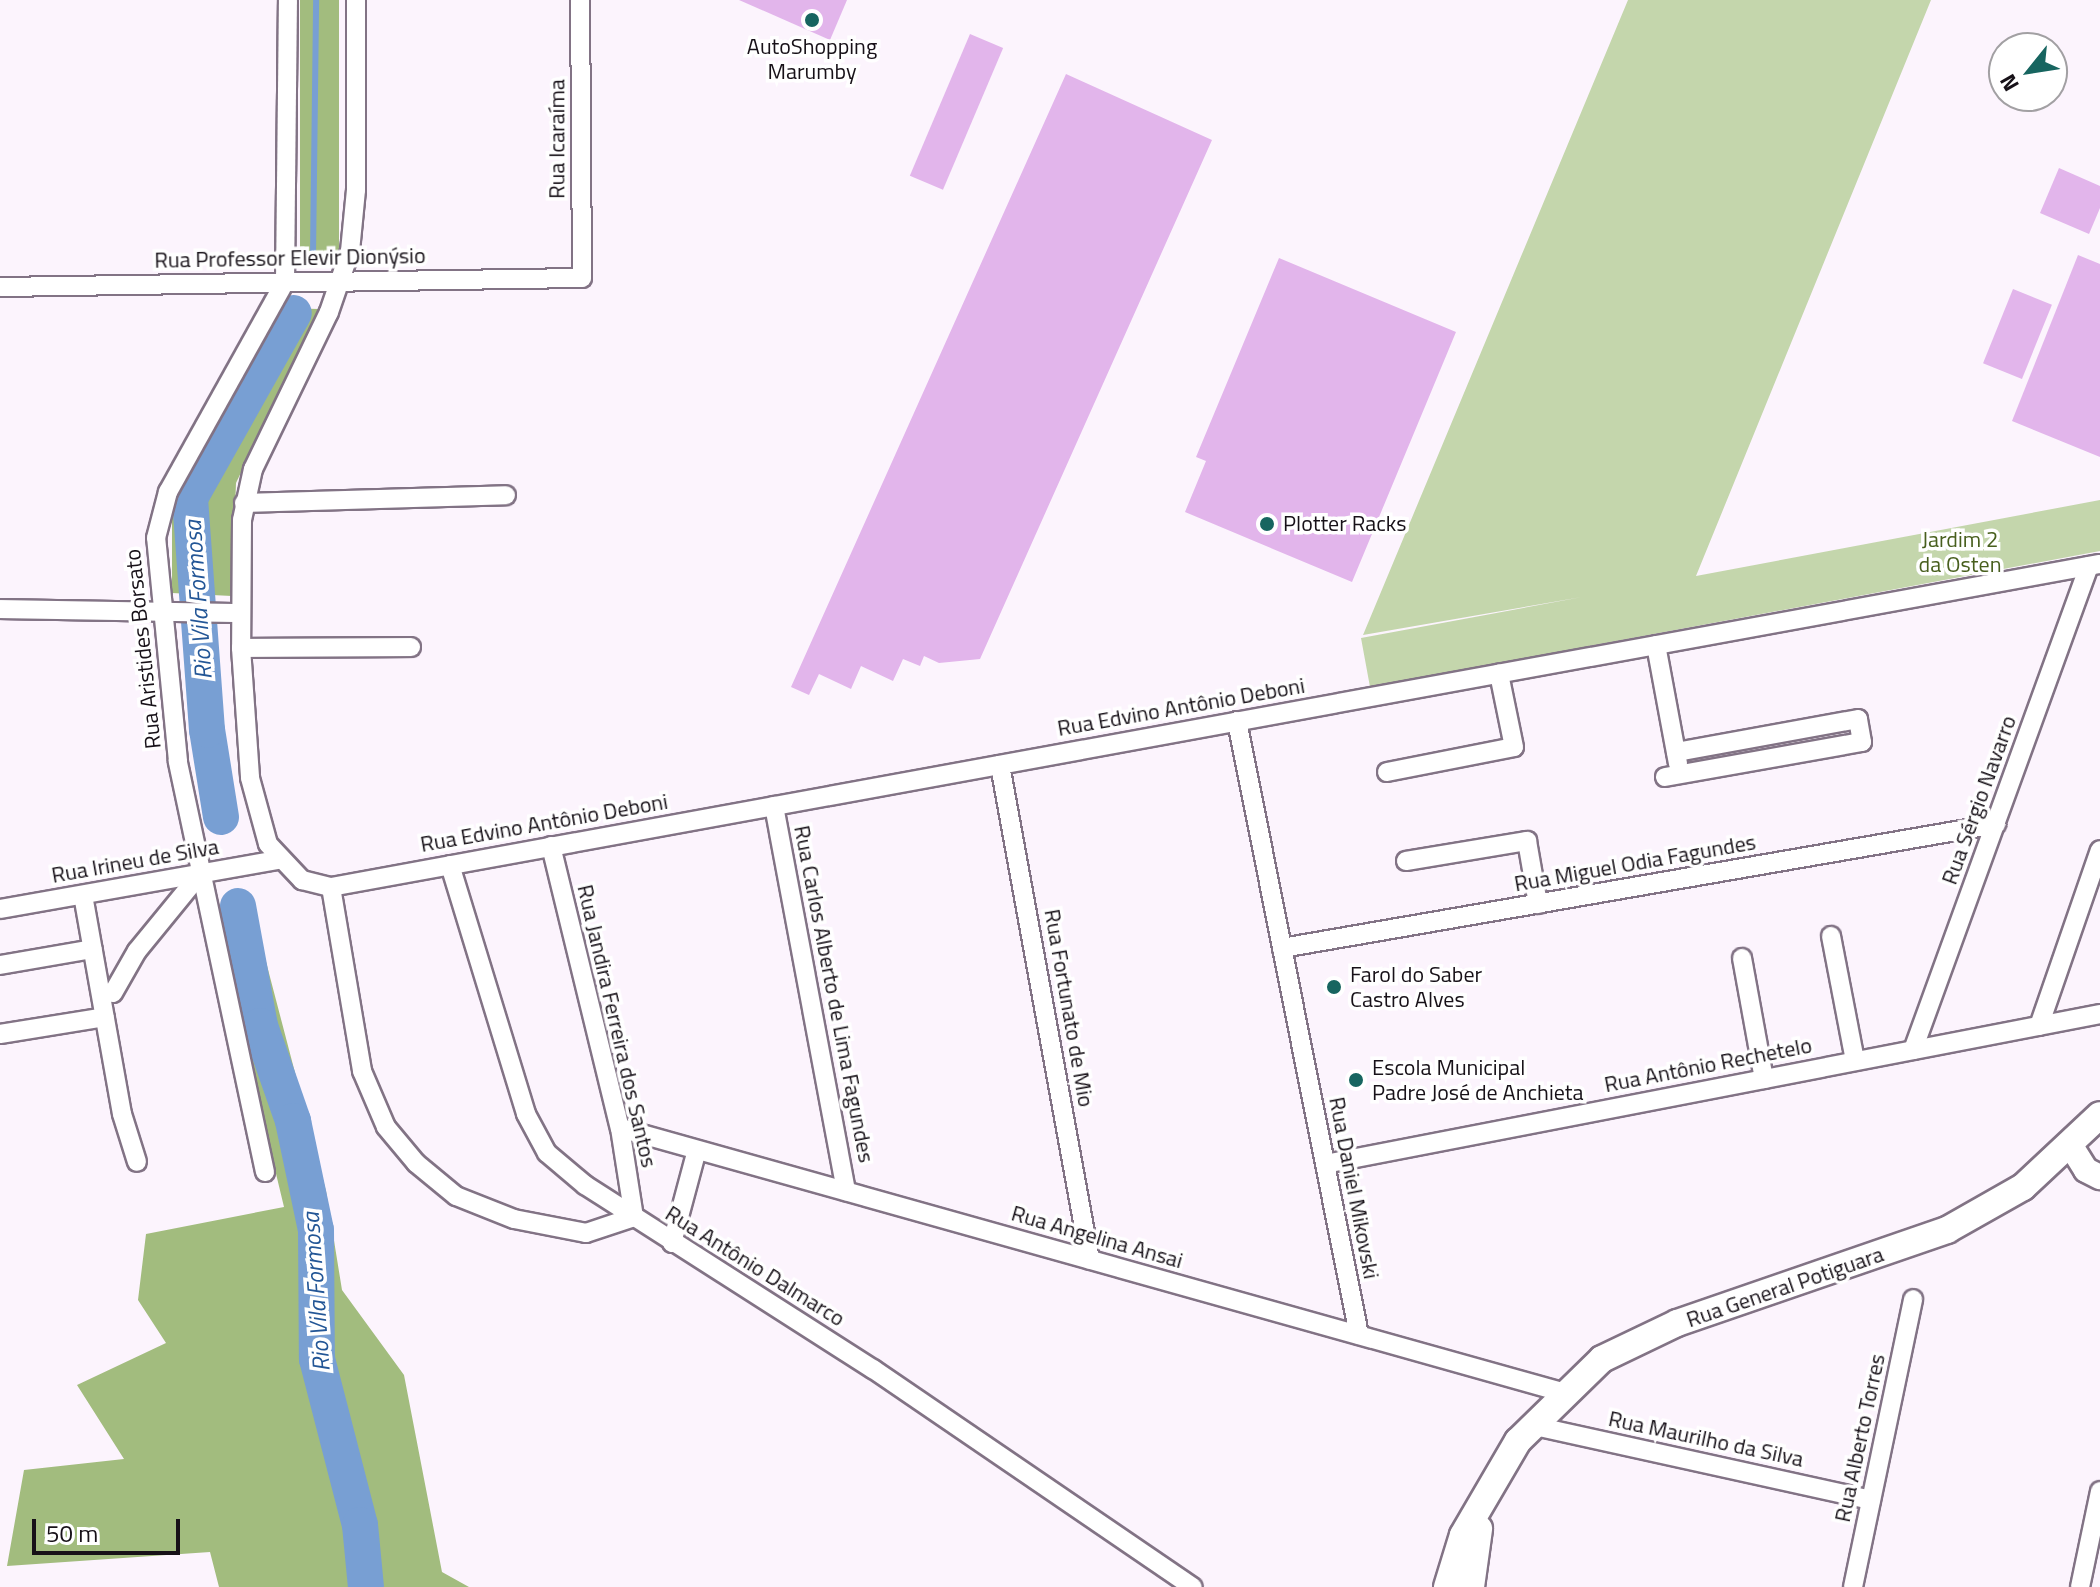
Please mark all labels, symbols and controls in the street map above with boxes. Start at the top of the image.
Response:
marker: AutoShopping Marumby [803,11,821,29]
north arrow [1988,32,2068,112]
place label: AutoShopping Marumby [747,33,877,84]
text: N [1990,68,2027,98]
street label: Rua Icaraíma [544,79,570,199]
street label: Rua Professor Elevir Dionýsio [154,242,426,274]
place label: Plotter Racks [1283,511,1407,537]
marker: Plotter Racks [1258,515,1276,533]
water label: Rio Vila Formosa [178,519,218,681]
park label: Jardim 2 da Osten [1919,526,2001,578]
street label: Rua Aristides Borsato [119,548,167,750]
street label: Rua Edvino Antônio Deboni [1055,672,1307,742]
street label: Rua Sérgio Navarro [1936,712,2022,888]
street label: Rua Edvino Antônio Deboni [418,788,670,858]
street label: Rua Carlos Alberto de Lima Fagundes [788,823,880,1165]
street label: Rua Miguel Odia Fagundes [1512,829,1758,897]
street label: Rua Irineu de Silva [49,833,221,889]
street label: Rua Jandira Ferreira dos Santos [572,882,662,1170]
street label: Rua Fortunato de Mio [1039,907,1099,1109]
place label: Farol do Saber Castro Alves [1350,961,1482,1012]
marker: Farol do Saber Castro Alves [1325,978,1343,996]
street label: Rua Antônio Rechetelo [1602,1032,1814,1098]
place label: Escola Municipal Padre José de Anchieta [1372,1054,1584,1106]
marker: Escola Municipal Padre José de Anchieta [1347,1071,1365,1089]
street label: Rua Daniel Mikovski [1323,1095,1385,1281]
street label: Rua Antônio Dalmarco [660,1200,850,1332]
street label: Rua Angelina Ansai [1008,1200,1186,1274]
water label: Rio Vila Formosa [296,1211,336,1373]
street label: Rua General Potiguara [1683,1241,1887,1333]
street label: Rua Alberto Torres [1829,1352,1891,1524]
street label: Rua Maurilho da Silva [1606,1405,1806,1473]
scale bar [36,1503,184,1553]
text: 50 m [46,1515,98,1551]

